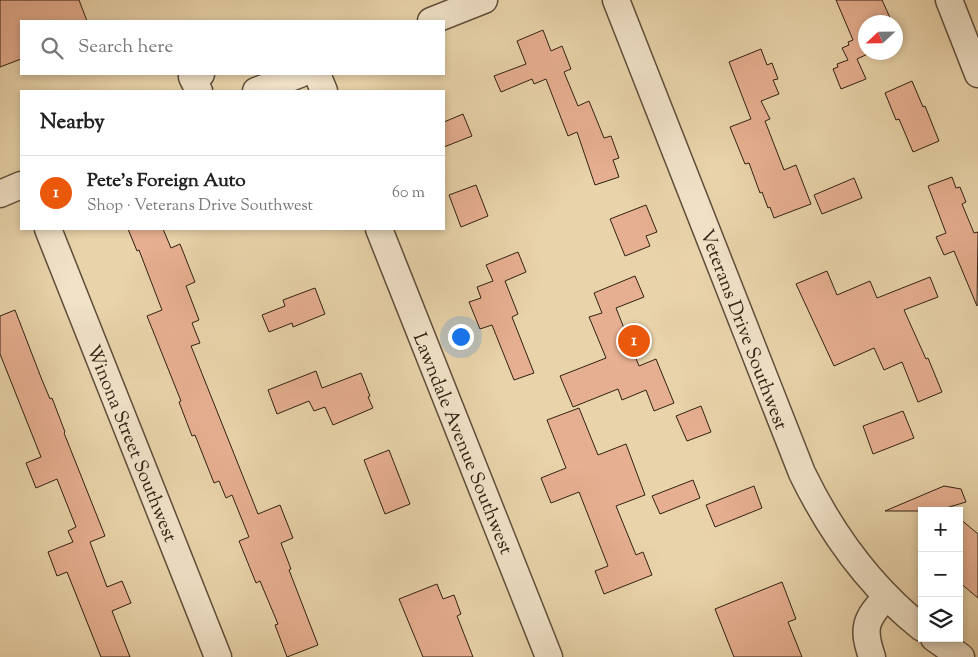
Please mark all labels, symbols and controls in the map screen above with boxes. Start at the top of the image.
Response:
north arrow [858,15,903,60]
search box [20,20,445,75]
icon: search [38,34,66,62]
text: Search here [78,34,173,61]
text: Nearby [40,108,105,138]
text: Pete's Foreign Auto [87,168,246,195]
text: 1 [53,182,59,205]
text: 60 m [392,182,425,205]
text: Shop · Veterans Drive Southwest [87,195,313,218]
street label: Veterans Drive Southwest [692,226,794,434]
pin: 1 [618,322,650,360]
your location [448,324,474,350]
street label: Lawndale Avenue Southwest [405,329,519,559]
street label: Winona Street Southwest [79,341,183,547]
map controls [918,507,963,642]
button: + [918,507,963,552]
button: − [918,552,963,597]
button: layers [918,597,963,642]

